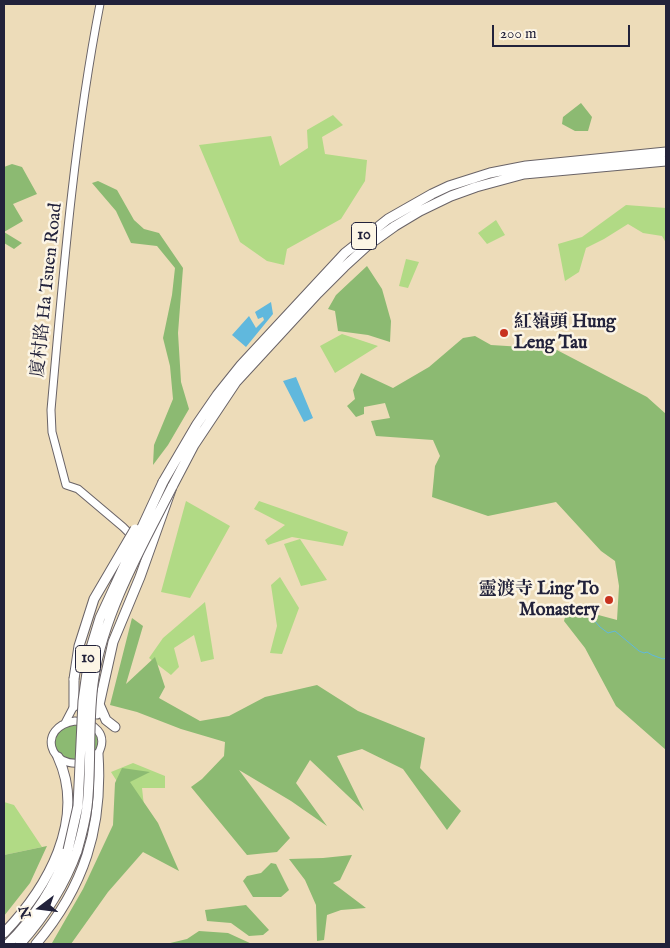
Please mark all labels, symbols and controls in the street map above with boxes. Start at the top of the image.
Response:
scale bar [495,15,632,47]
text: 200 m [500,24,537,43]
street label: 廈村路 Ha Tsuen Road [28,202,68,378]
road number: 10 [352,222,376,250]
place label: 紅嶺頭 Hung Leng Tau [514,312,616,354]
marker: 紅嶺頭 Hung Leng Tau [498,327,510,339]
place label: 靈渡寺 Ling To Monastery [479,579,599,622]
marker: 靈渡寺 Ling To Monastery [603,594,615,606]
road number: 10 [76,646,100,672]
north arrow [15,883,65,933]
text: N [15,904,36,920]

